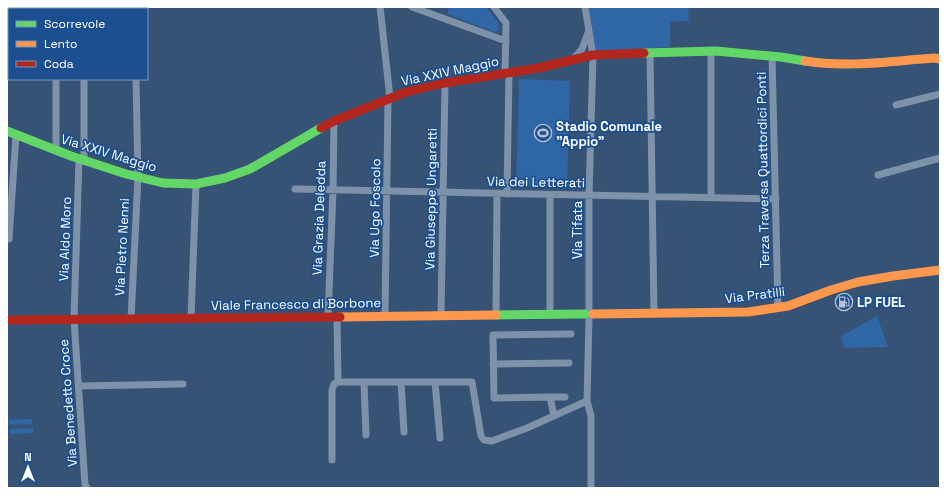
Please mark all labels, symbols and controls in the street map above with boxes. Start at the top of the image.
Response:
legend [8,8,148,80]
text: Scorrevole [44,16,105,32]
text: Lento [44,36,78,52]
street label: Via XXIV Maggio [400,52,500,90]
text: Coda [44,56,74,72]
street label: Terza Traversa Quattordici Ponti [753,71,773,269]
place label: Stadio Comunale "Appio" [556,118,662,150]
sports icon: Stadio Comunale "Appio" [533,123,553,143]
street label: Via Giuseppe Ungaretti [421,128,441,270]
street label: Via XXIV Maggio [59,130,159,176]
street label: Via Ugo Foscolo [366,158,384,258]
street label: Via Grazia Deledda [308,160,330,276]
street label: Via dei Letterati [487,173,585,191]
street label: Via Aldo Moro [55,196,75,282]
street label: Via Pietro Nenni [111,198,133,296]
street label: Via Tifata [569,200,586,259]
street label: Via Pratilli [724,283,786,307]
fuel station icon: LP FUEL [834,292,854,312]
street label: Viale Francesco di Borbone [211,294,381,314]
place label: LP FUEL [857,294,905,311]
street label: Via Benedetto Croce [55,338,81,468]
north arrow [8,447,48,487]
text: N [24,450,32,464]

